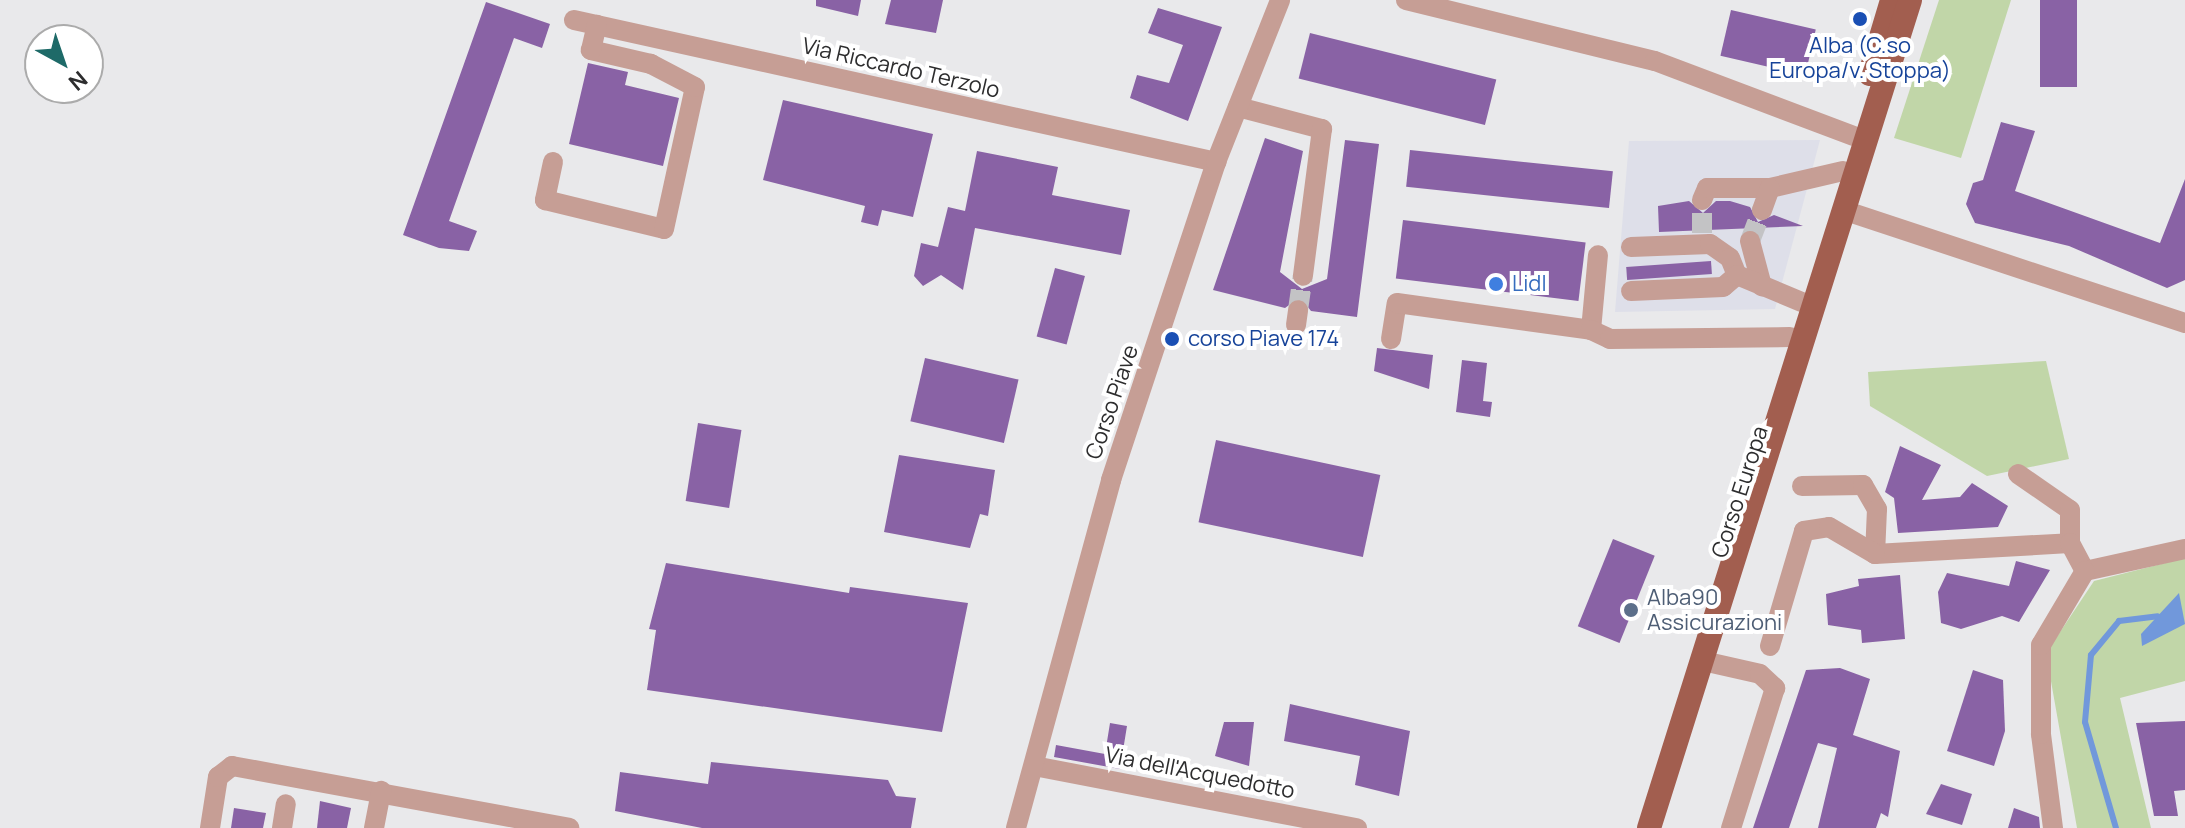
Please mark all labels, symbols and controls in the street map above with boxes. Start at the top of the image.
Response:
marker: Alba (C.so Europa/v. Stoppa) [1851,10,1869,28]
north arrow [24,24,104,104]
street label: Via Riccardo Terzolo [800,32,1002,104]
place label: Alba (C.so Europa/v. Stoppa) [1769,32,1951,84]
text: N [62,64,94,97]
place label: Lidl [1512,271,1547,297]
marker: Lidl [1487,275,1505,293]
place label: corso Piave 174 [1188,326,1339,352]
marker: corso Piave 174 [1163,330,1181,348]
street label: Corso Piave [1080,341,1144,463]
street label: Corso Europa [1706,423,1774,561]
place label: Alba90 Assicurazioni [1647,584,1782,636]
marker: Alba90 Assicurazioni [1622,601,1640,619]
street label: Via dell'Acquedotto [1103,742,1297,804]

